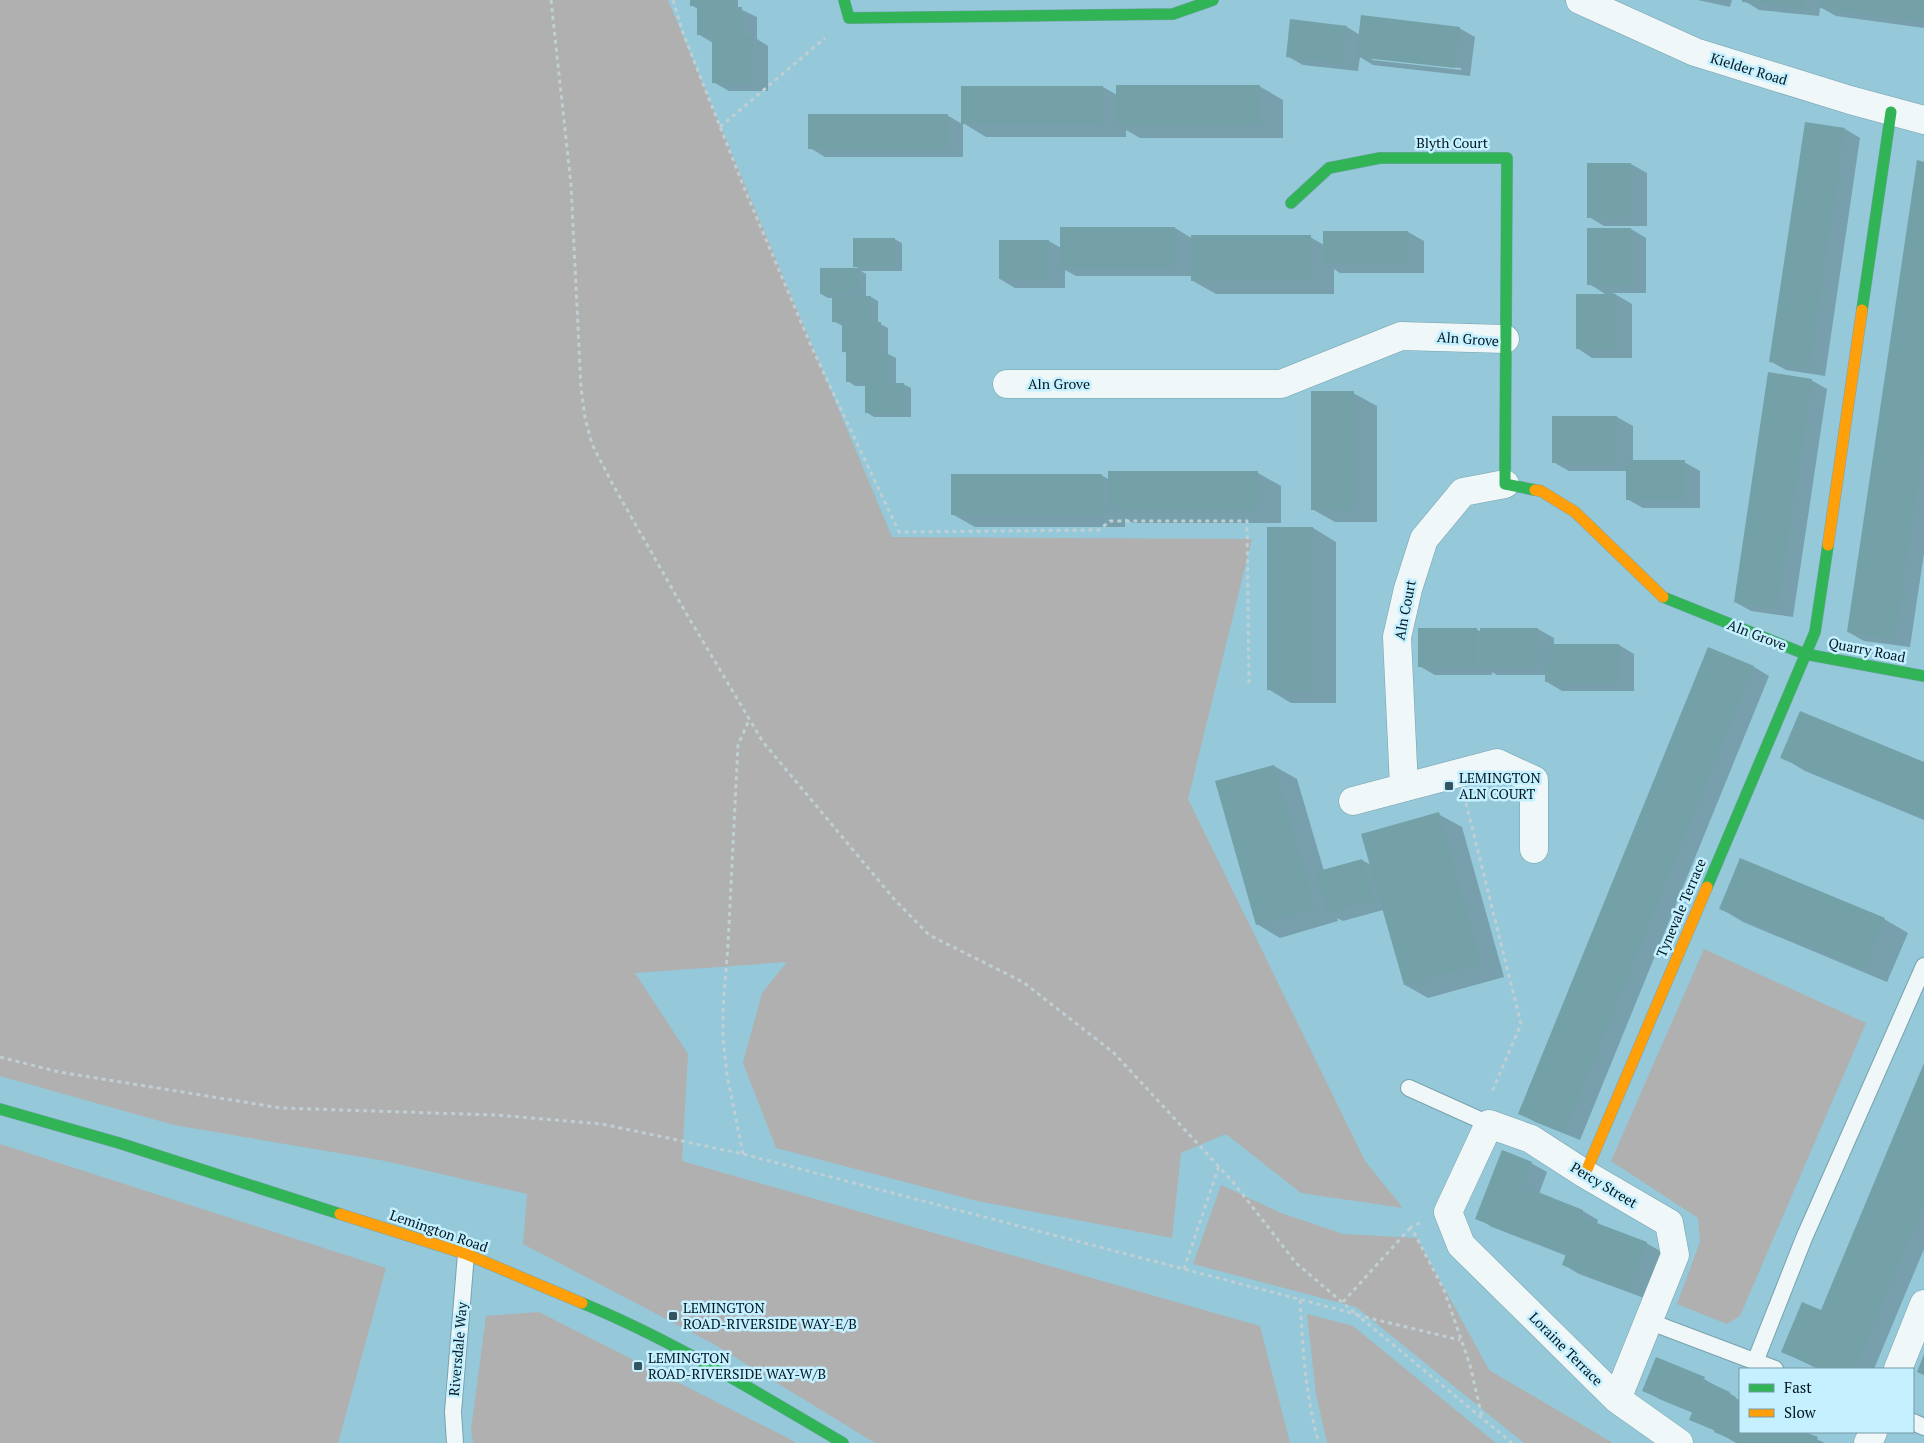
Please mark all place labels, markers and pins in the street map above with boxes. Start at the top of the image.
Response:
place label: LEMINGTON ALN COURT [1459,768,1541,803]
marker: LEMINGTON ALN COURT [1443,780,1455,792]
place label: LEMINGTON ROAD-RIVERSIDE WAY-E/B [683,1298,857,1333]
marker: LEMINGTON ROAD-RIVERSIDE WAY-E/B [667,1310,679,1322]
place label: LEMINGTON ROAD-RIVERSIDE WAY-W/B [648,1348,826,1383]
marker: LEMINGTON ROAD-RIVERSIDE WAY-W/B [632,1360,644,1372]

